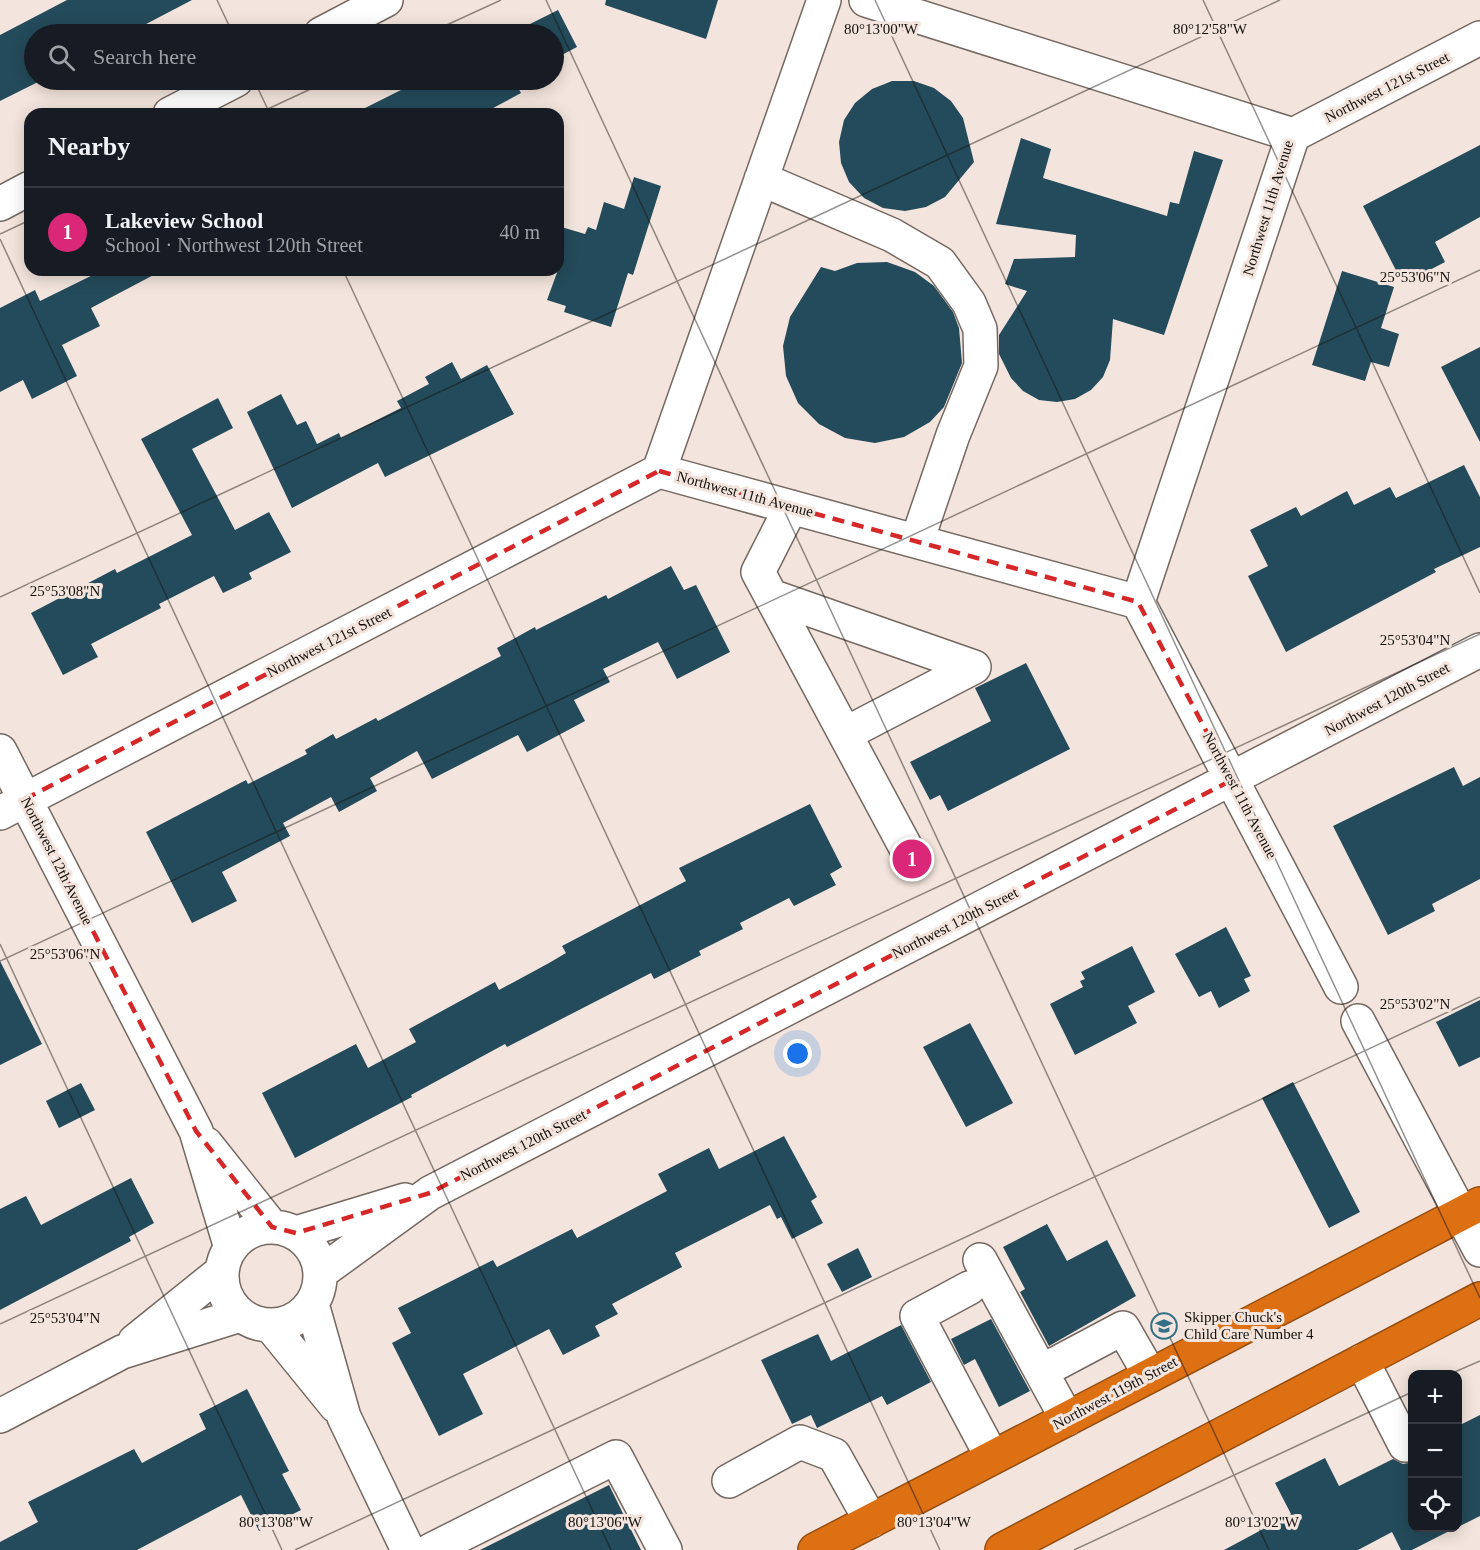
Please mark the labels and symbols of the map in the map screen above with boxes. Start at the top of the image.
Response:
text: 80°13'00"W [844,21,919,37]
text: 80°12'58"W [1173,21,1248,37]
street label: Northwest 121st Street [1322,48,1453,125]
street label: Northwest 11th Avenue [1240,138,1296,278]
text: 25°53'06"N [1380,269,1450,285]
street label: Northwest 11th Avenue [675,468,815,520]
text: 25°53'08"N [30,583,100,599]
street label: Northwest 121st Street [264,603,395,680]
text: 25°53'04"N [1380,632,1450,648]
street label: Northwest 120th Street [1322,659,1453,739]
street label: Northwest 11th Avenue [1200,729,1280,861]
street label: Northwest 12th Avenue [18,794,96,928]
pin: 1 [892,836,932,882]
street label: Northwest 120th Street [889,884,1021,962]
text: 25°53'06"N [30,946,100,962]
text: 25°53'02"N [1380,996,1450,1012]
your location [783,1039,812,1068]
street label: Northwest 120th Street [457,1106,589,1184]
place label: Skipper Chuck's Child Care Number 4 [1184,1309,1314,1342]
text: 25°53'04"N [30,1310,100,1326]
school or university icon: Skipper Chuck's Child Care Number 4 [1149,1311,1179,1341]
street label: Northwest 119th Street [1050,1353,1181,1433]
text: 80°13'08"W [239,1514,314,1530]
text: 80°13'06"W [568,1514,643,1530]
text: 80°13'04"W [897,1514,972,1530]
text: 80°13'02"W [1225,1514,1300,1530]

